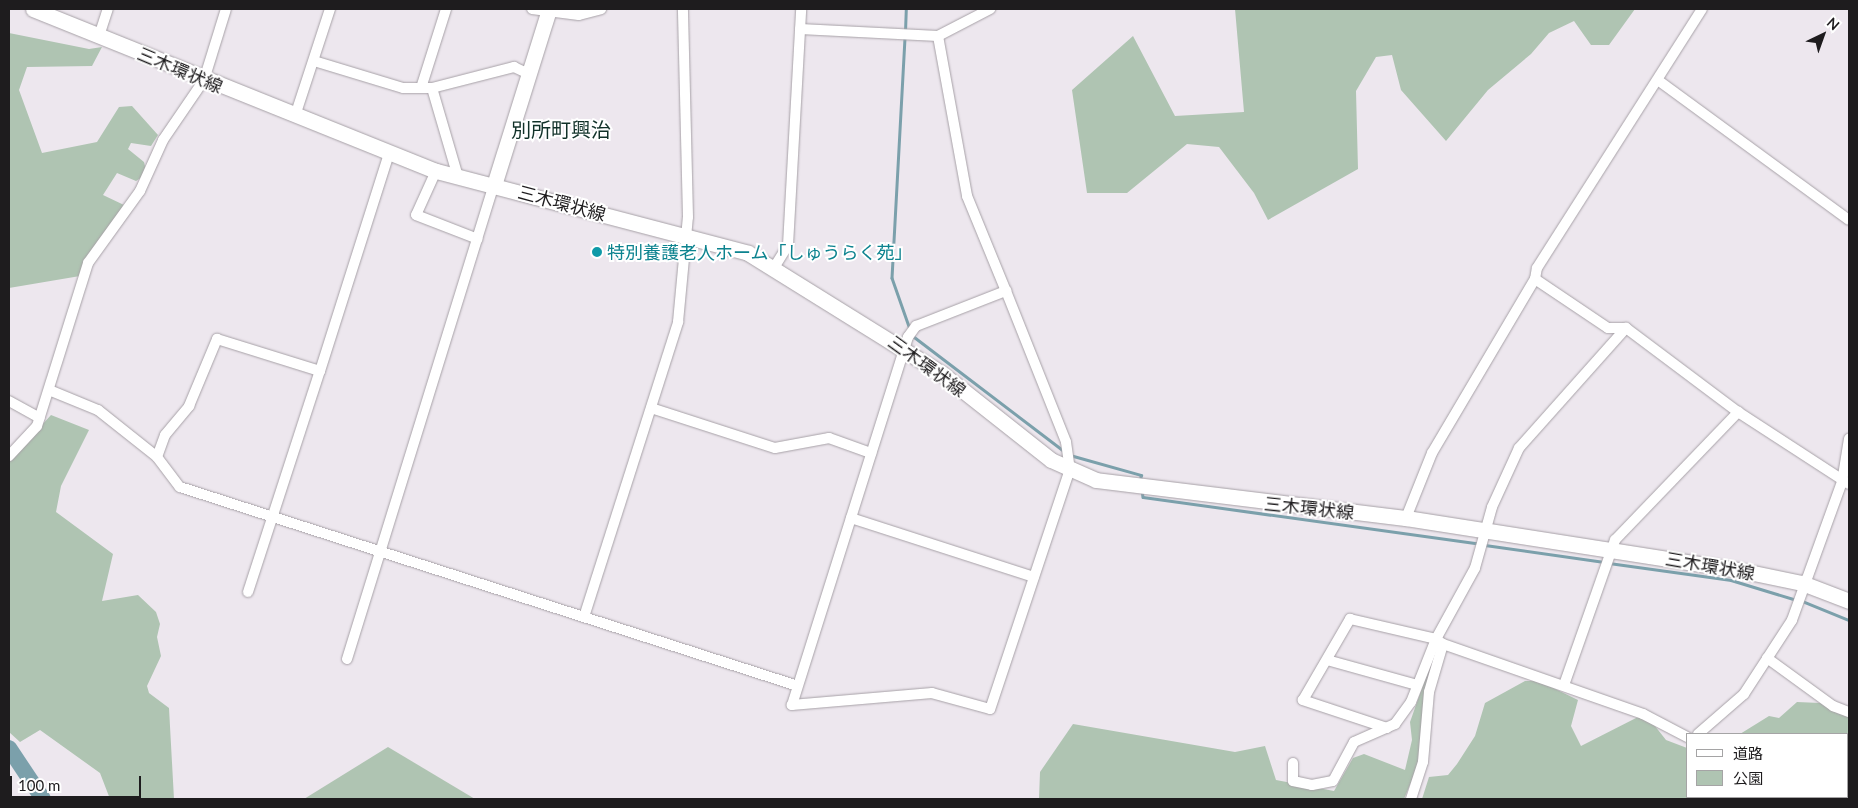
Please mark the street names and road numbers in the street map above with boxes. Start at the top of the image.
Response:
street label: 三木環状線 [134,42,226,98]
street label: 三木環状線 [516,181,608,225]
street label: 三木環状線 [884,331,970,401]
street label: 三木環状線 [1263,493,1355,523]
street label: 三木環状線 [1664,548,1756,584]

